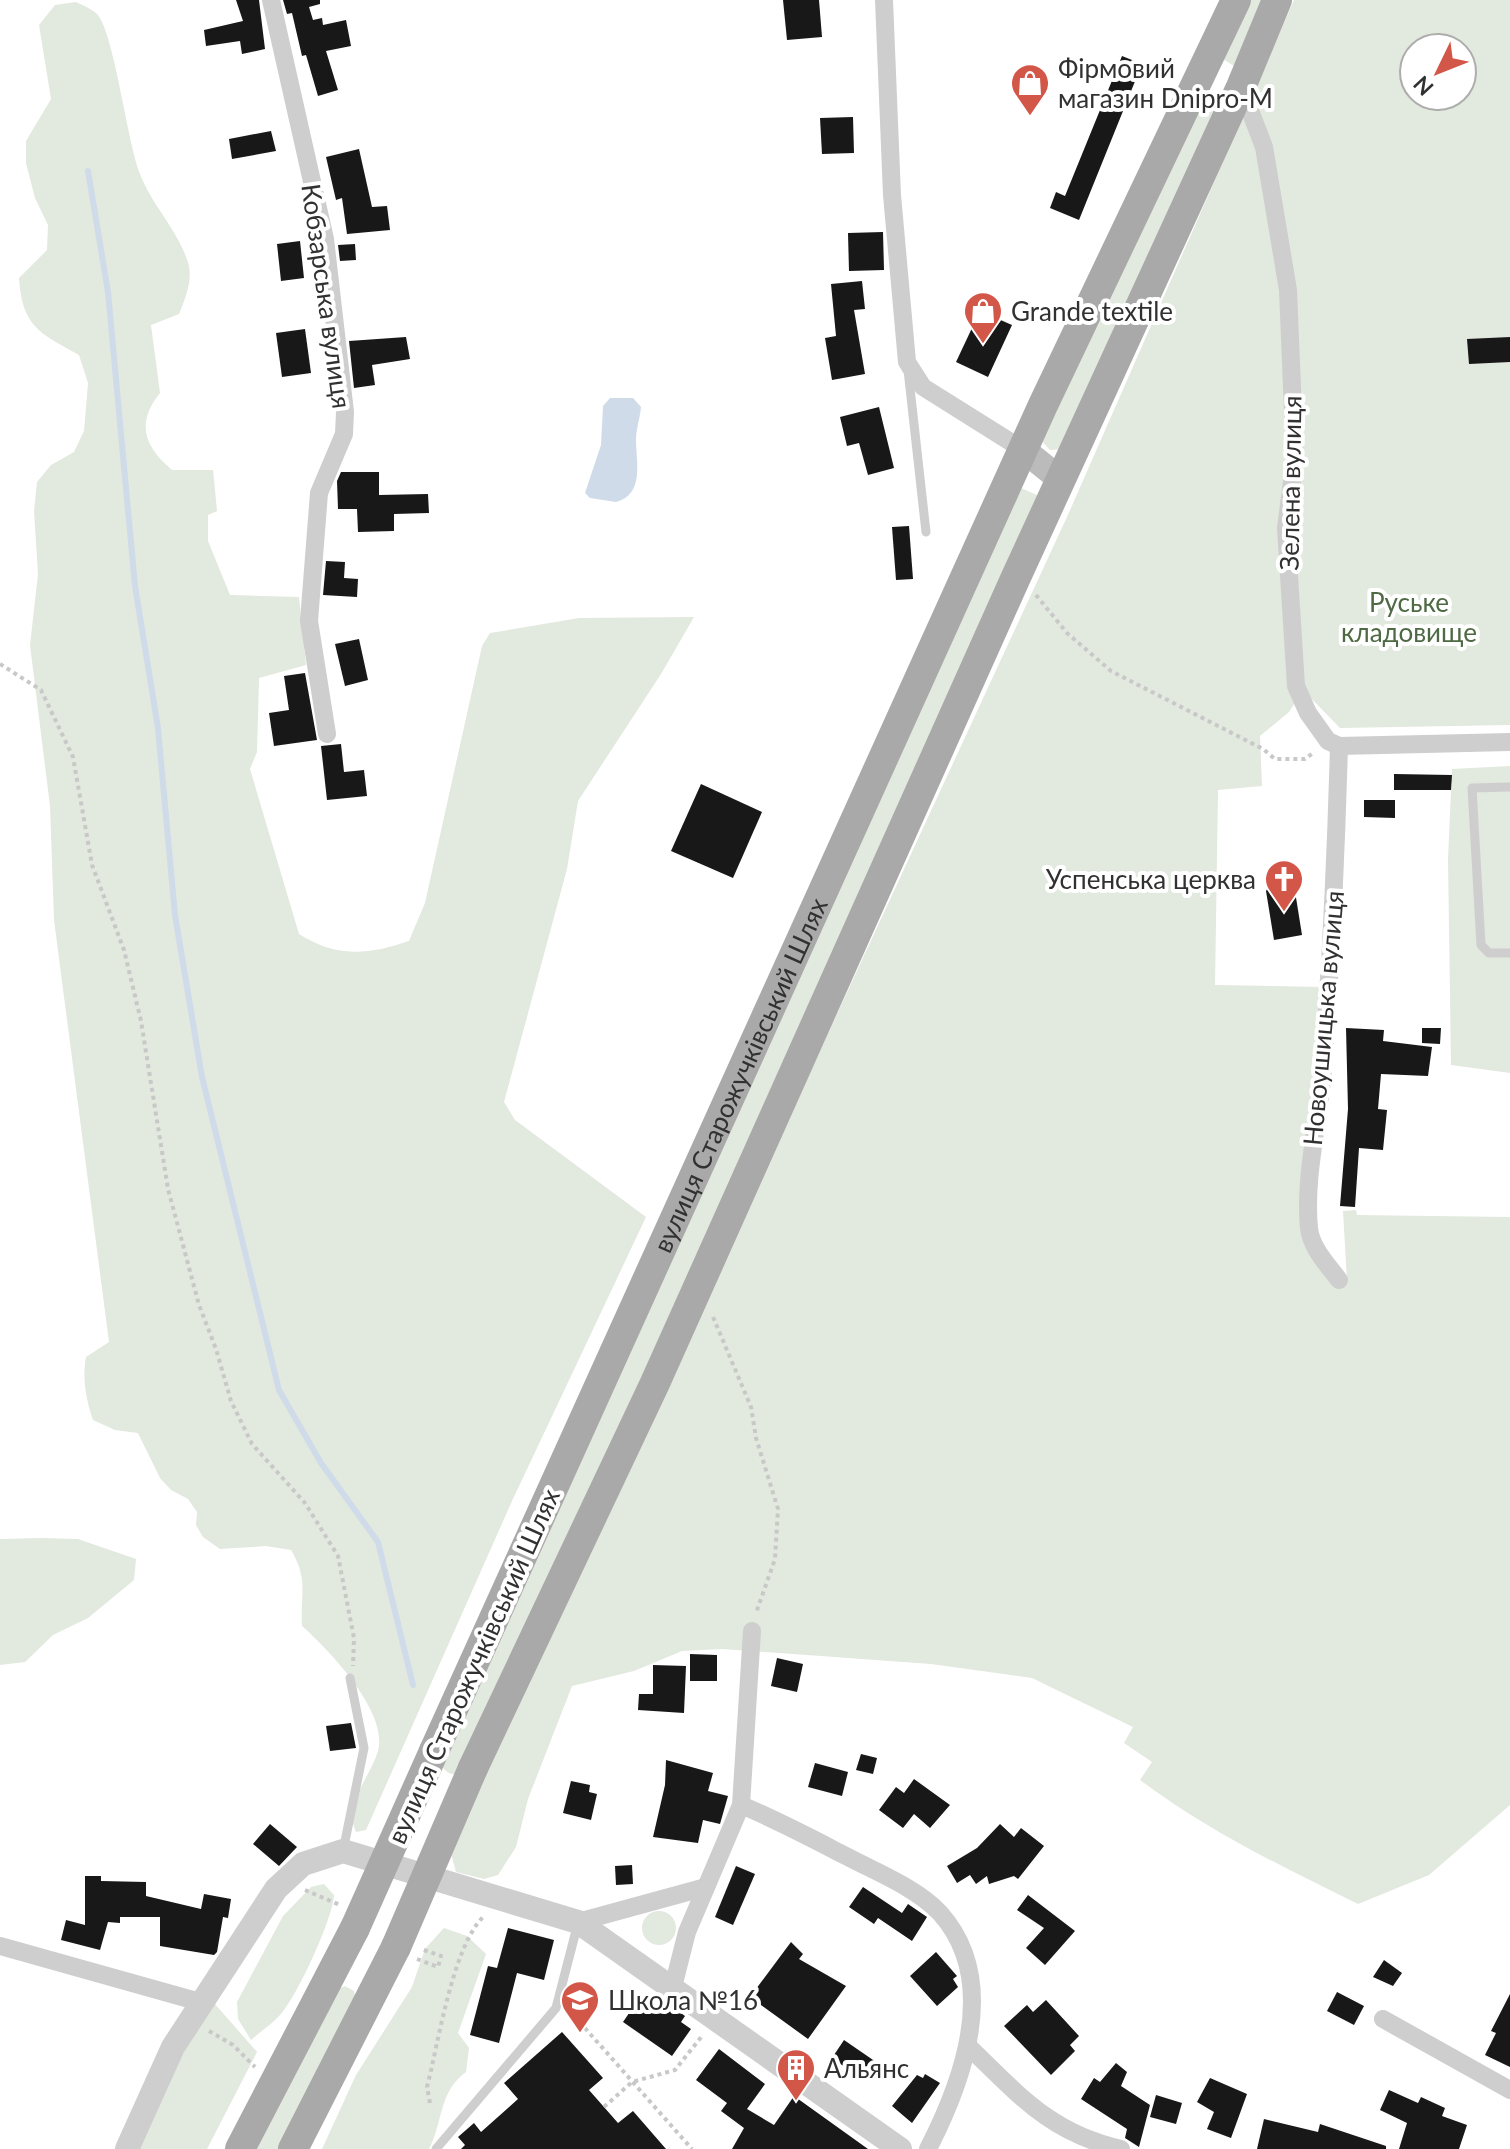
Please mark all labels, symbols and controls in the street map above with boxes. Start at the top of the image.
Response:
north arrow [1398,32,1478,112]
place label: Фірмовий магазин Dnipro-M [1058,52,1273,114]
shop icon: Фірмовий магазин Dnipro-M [1009,62,1051,117]
text: N [1407,71,1439,101]
street label: Кобзарська вулиця [295,182,359,410]
shop icon: Grande textile [962,290,1004,345]
place label: Grande textile [1011,295,1173,327]
street label: Зелена вулиця [1272,395,1308,571]
park label: Руське кладовище [1341,586,1477,648]
church icon: Успенська церква [1263,858,1305,913]
place label: Успенська церква [1046,863,1256,895]
street label: Новоушицька вулиця [1296,889,1350,1147]
street label: вулиця Старожучківський Шлях [646,893,834,1257]
street label: вулиця Старожучківський Шлях [380,1484,566,1848]
school or university icon: Школа №16 [559,1979,601,2034]
place label: Школа №16 [608,1984,758,2016]
building icon: Альянс [775,2047,817,2102]
place label: Альянс [824,2052,909,2084]

